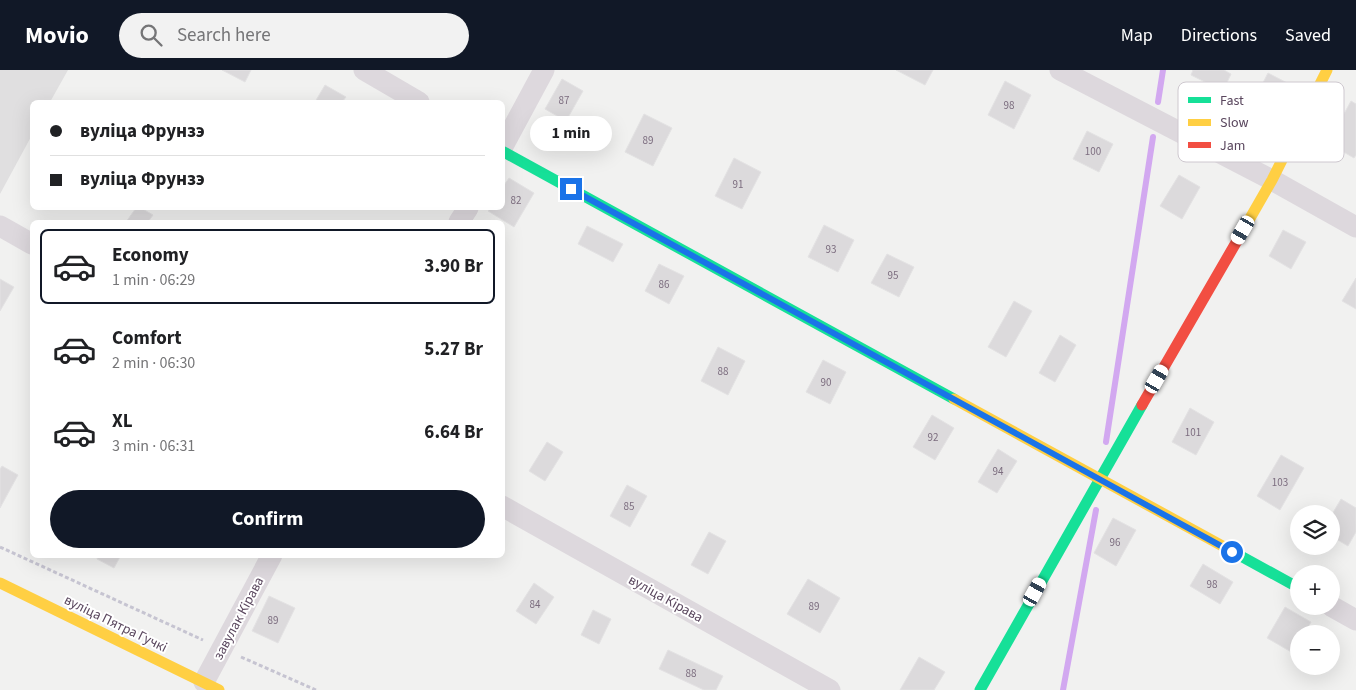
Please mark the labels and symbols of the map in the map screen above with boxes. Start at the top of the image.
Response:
legend [1178,82,1344,162]
text: Fast [1220,91,1244,111]
house number: 87 [559,93,569,108]
house number: 98 [1004,98,1015,113]
text: Slow [1220,113,1249,133]
callout: 1 min [530,116,612,152]
house number: 89 [643,133,653,148]
text: Jam [1220,136,1245,156]
house number: 100 [1085,144,1101,159]
house number: 91 [733,177,743,192]
route end [560,178,582,200]
house number: 82 [511,193,521,208]
car [1229,213,1256,247]
house number: 93 [826,242,836,257]
house number: 95 [888,268,898,283]
house number: 86 [659,277,670,292]
car [1143,362,1170,396]
house number: 88 [718,364,729,379]
house number: 90 [821,375,831,390]
house number: 101 [1185,425,1201,440]
house number: 92 [928,430,938,445]
house number: 94 [993,464,1004,479]
house number: 103 [1272,475,1288,490]
house number: 85 [624,499,634,514]
house number: 96 [1110,535,1121,550]
route start [1221,541,1243,563]
street label: вуліца Кірава [625,570,706,628]
street label: завулак Кірава [209,573,269,664]
car [1021,575,1048,609]
house number: 98 [1207,577,1218,592]
street label: вуліца Пятра Гучкі [61,590,171,658]
house number: 84 [530,597,541,612]
house number: 89 [809,599,819,614]
house number: 89 [268,613,278,628]
house number: 88 [686,666,697,681]

